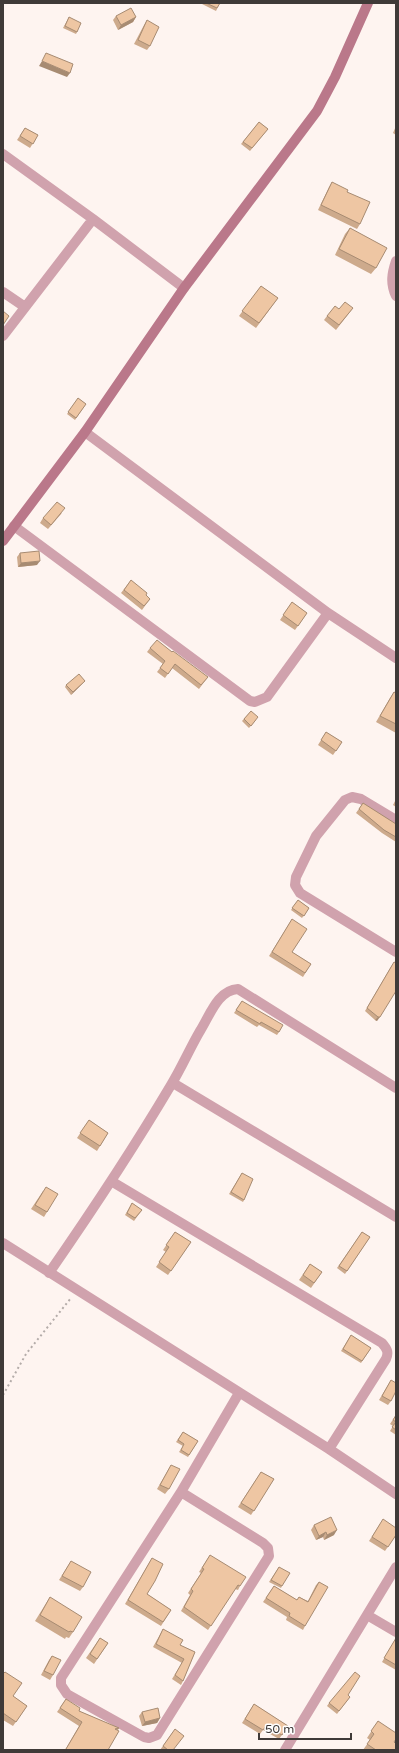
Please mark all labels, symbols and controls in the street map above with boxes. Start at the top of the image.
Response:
scale bar [259,1715,351,1741]
text: 50 m [265,1722,294,1736]

